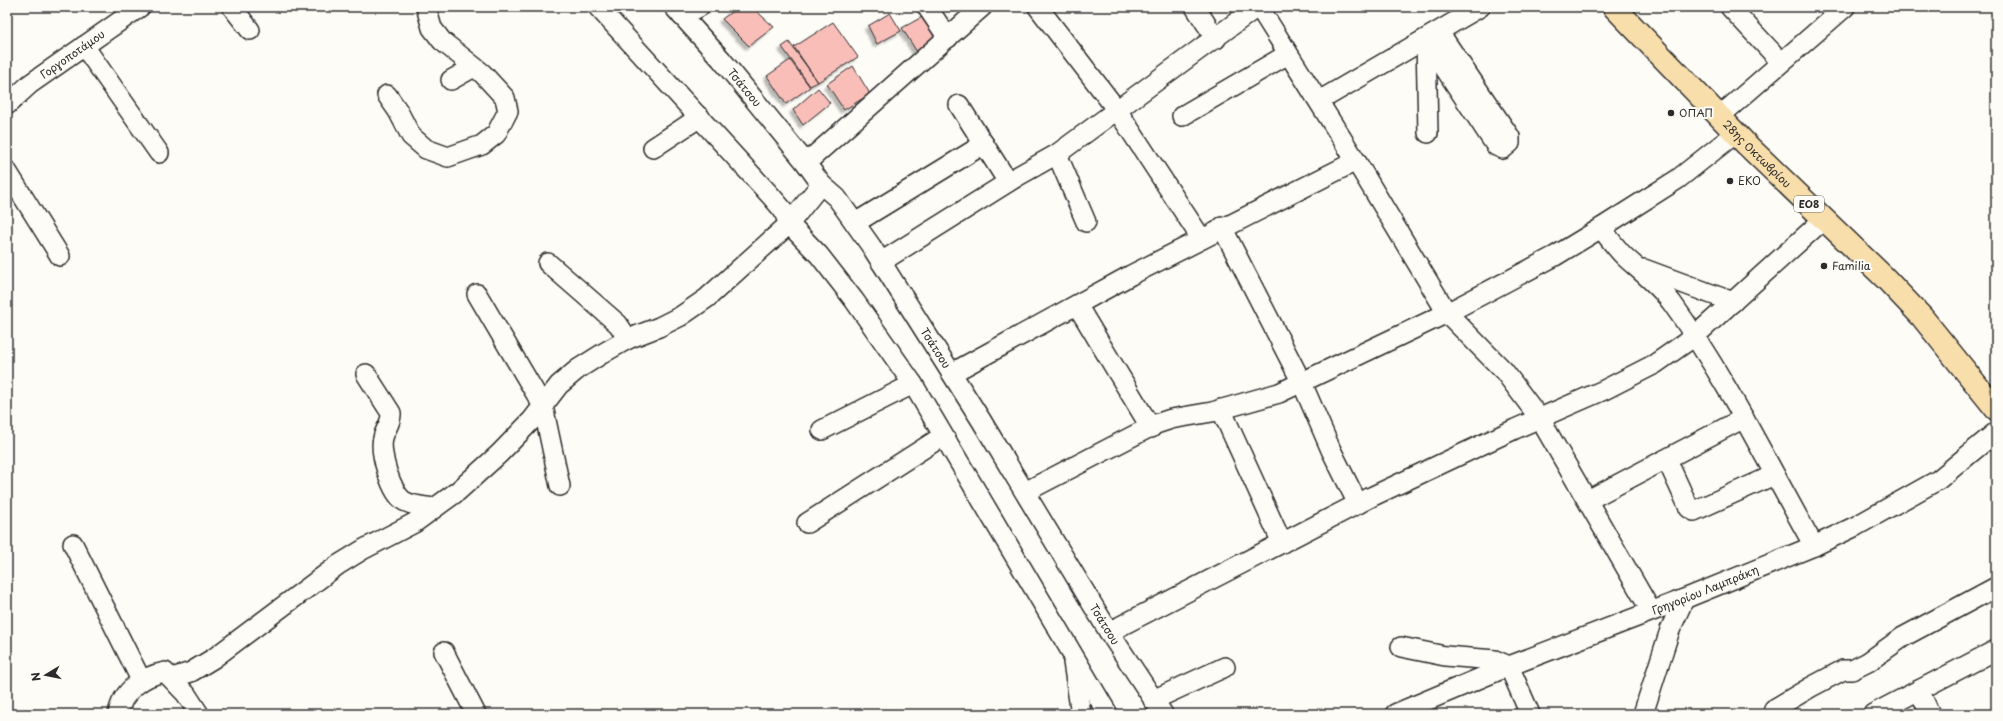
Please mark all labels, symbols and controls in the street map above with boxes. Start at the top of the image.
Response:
street label: Γοργοποτάμου [36,25,108,83]
street label: Τσάτσου [724,64,766,110]
place label: ΟΠΑΠ [1679,104,1713,121]
marker: ΟΠΑΠ [1666,108,1676,118]
street label: 28ης Οκτωβρίου [1719,116,1795,191]
place label: EKO [1738,172,1761,189]
marker: EKO [1725,176,1735,186]
road number: ΕΟ8 [1794,196,1824,212]
place label: Familia [1832,257,1871,274]
marker: Familia [1819,261,1829,271]
street label: Τσάτσου [917,324,955,372]
street label: Γρηγορίου Λαμπράκη [1649,561,1761,619]
street label: Τσάτσου [1086,600,1124,648]
north arrow [26,655,66,695]
text: N [26,671,45,683]

